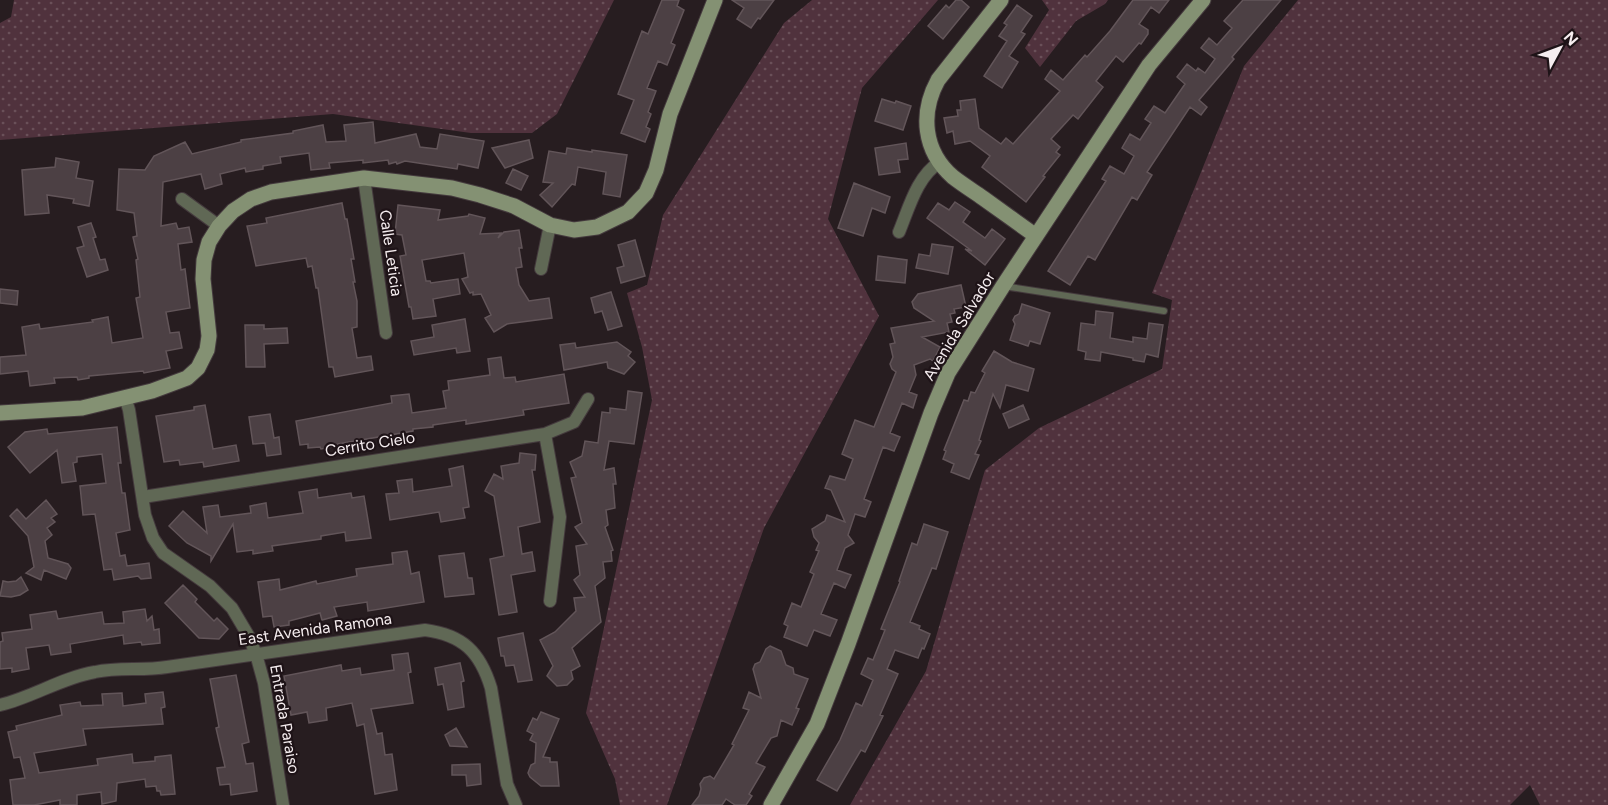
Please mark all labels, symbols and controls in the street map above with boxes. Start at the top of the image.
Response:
north arrow [1530,18,1590,78]
text: N [1560,28,1582,49]
street label: Calle Leticia [376,209,406,297]
street label: Avenida Salvador [919,268,999,384]
street label: Cerrito Cielo [324,428,416,460]
street label: East Avenida Ramona [237,609,393,649]
street label: Entrada Paraiso [266,663,304,775]

